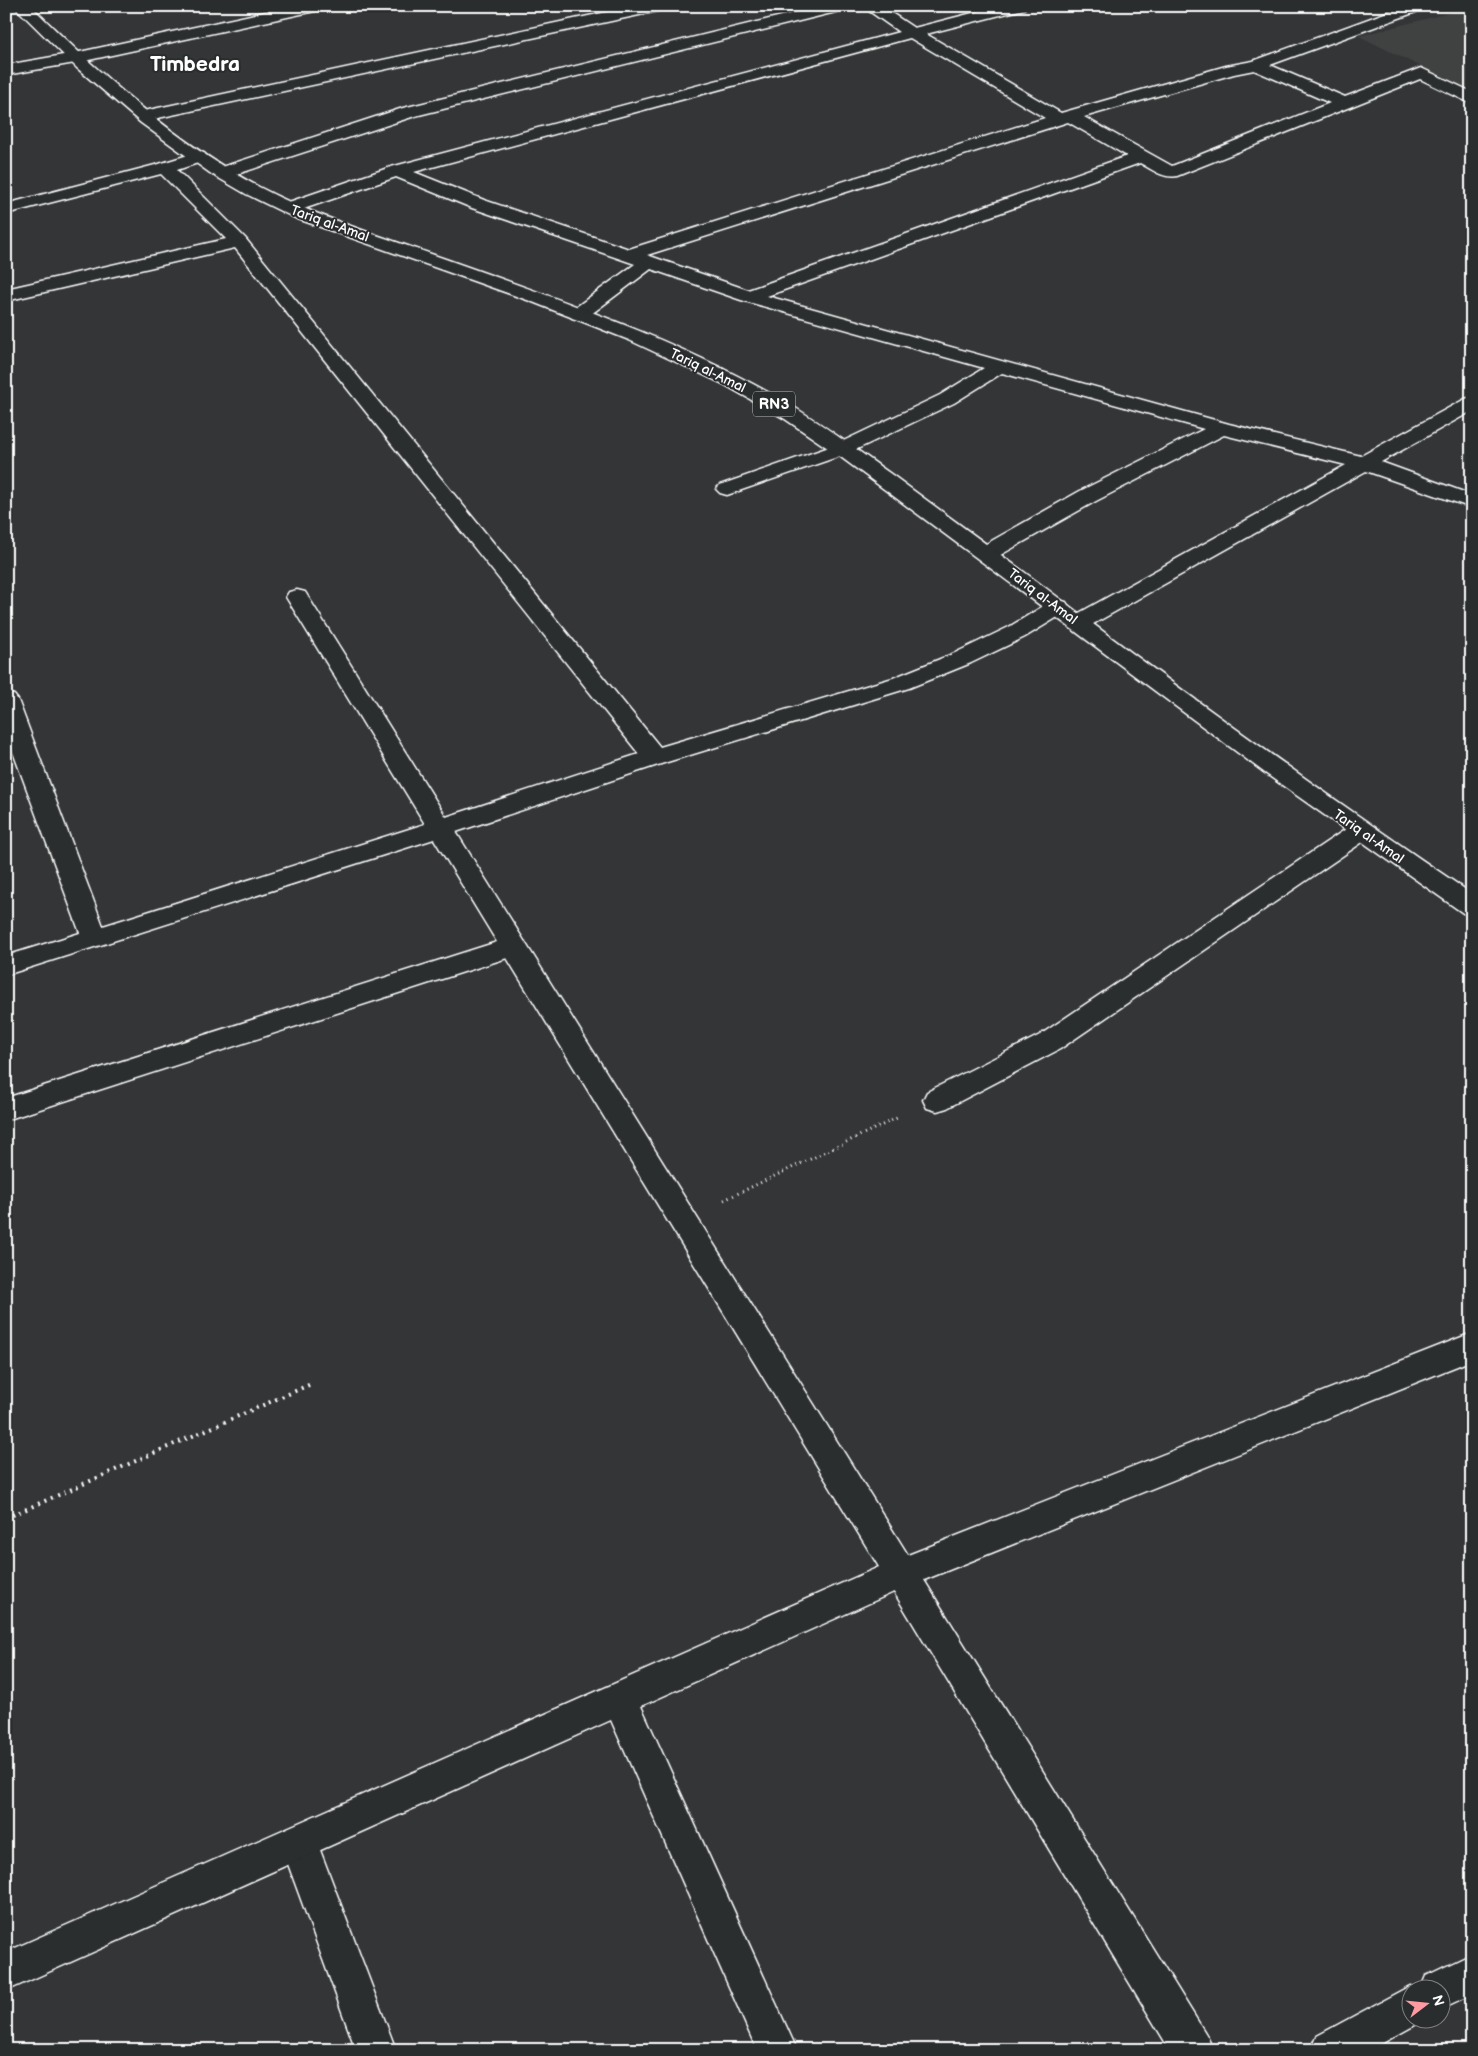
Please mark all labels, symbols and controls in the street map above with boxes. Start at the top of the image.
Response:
district label: Timbedra [150,52,240,77]
street label: Tariq al-Amal [288,201,371,246]
street label: Tariq al-Amal [667,345,749,396]
road number: RN3 [753,392,795,416]
street label: Tariq al-Amal [1005,565,1081,628]
street label: Tariq al-Amal [1330,806,1407,867]
north arrow [1400,1978,1450,2028]
text: N [1428,1993,1448,2008]

